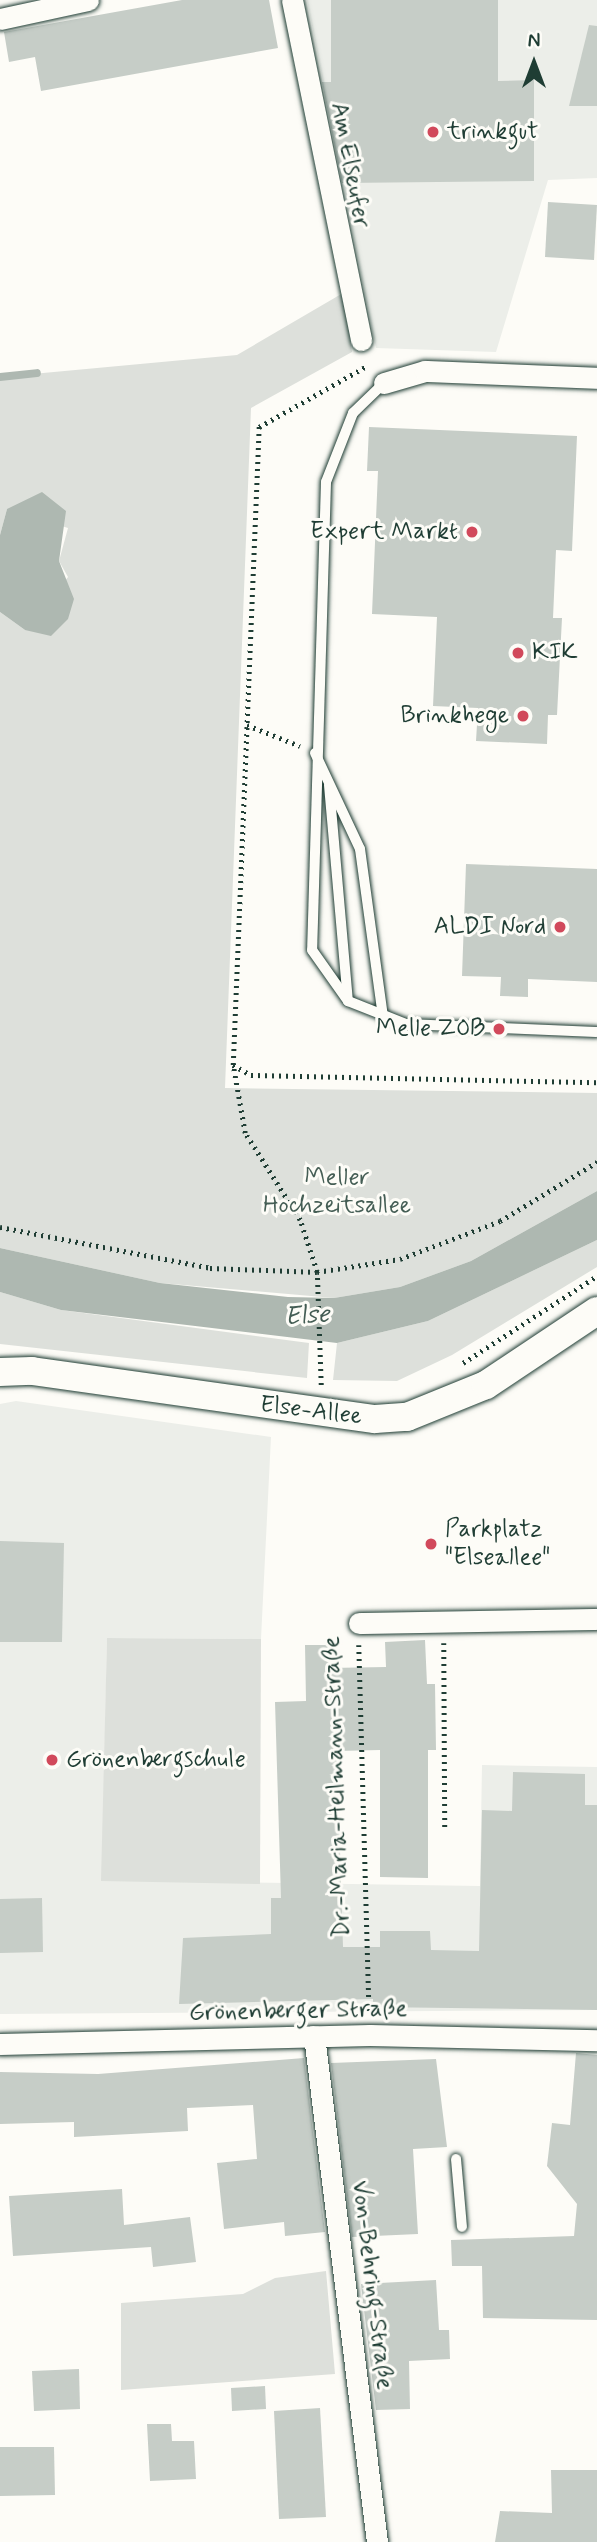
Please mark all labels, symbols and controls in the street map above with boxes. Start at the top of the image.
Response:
north arrow [499,28,569,98]
text: N [528,29,540,54]
street label: Am Elseufer [324,100,376,230]
place label: trinkgut [447,118,538,146]
marker: trinkgut [425,124,441,140]
place label: Expert Markt [308,518,458,546]
marker: Expert Markt [464,524,480,540]
place label: KIK [532,639,578,667]
marker: KIK [510,645,526,661]
place label: Brinkhege [400,702,509,730]
marker: Brinkhege [515,708,531,724]
place label: ALDI Nord [432,913,546,941]
marker: ALDI Nord [552,919,568,935]
place label: Melle ZOB [375,1015,485,1043]
marker: Melle ZOB [491,1021,507,1037]
park label: Meller Hochzeitsallee [263,1164,411,1220]
water label: Else [283,1300,331,1334]
street label: Else-Allee [258,1390,364,1432]
place label: Parkplatz "Elseallee" [445,1516,550,1572]
marker: Parkplatz "Elseallee" [423,1536,439,1552]
street label: Dr.-Maria-Heilmann-Straße [317,1636,357,1938]
place label: Grönenbergschule [66,1746,246,1774]
marker: Grönenbergschule [44,1752,60,1768]
street label: Grönenberger Straße [189,1995,407,2027]
street label: Von-Behring-Straße [345,2179,399,2391]

